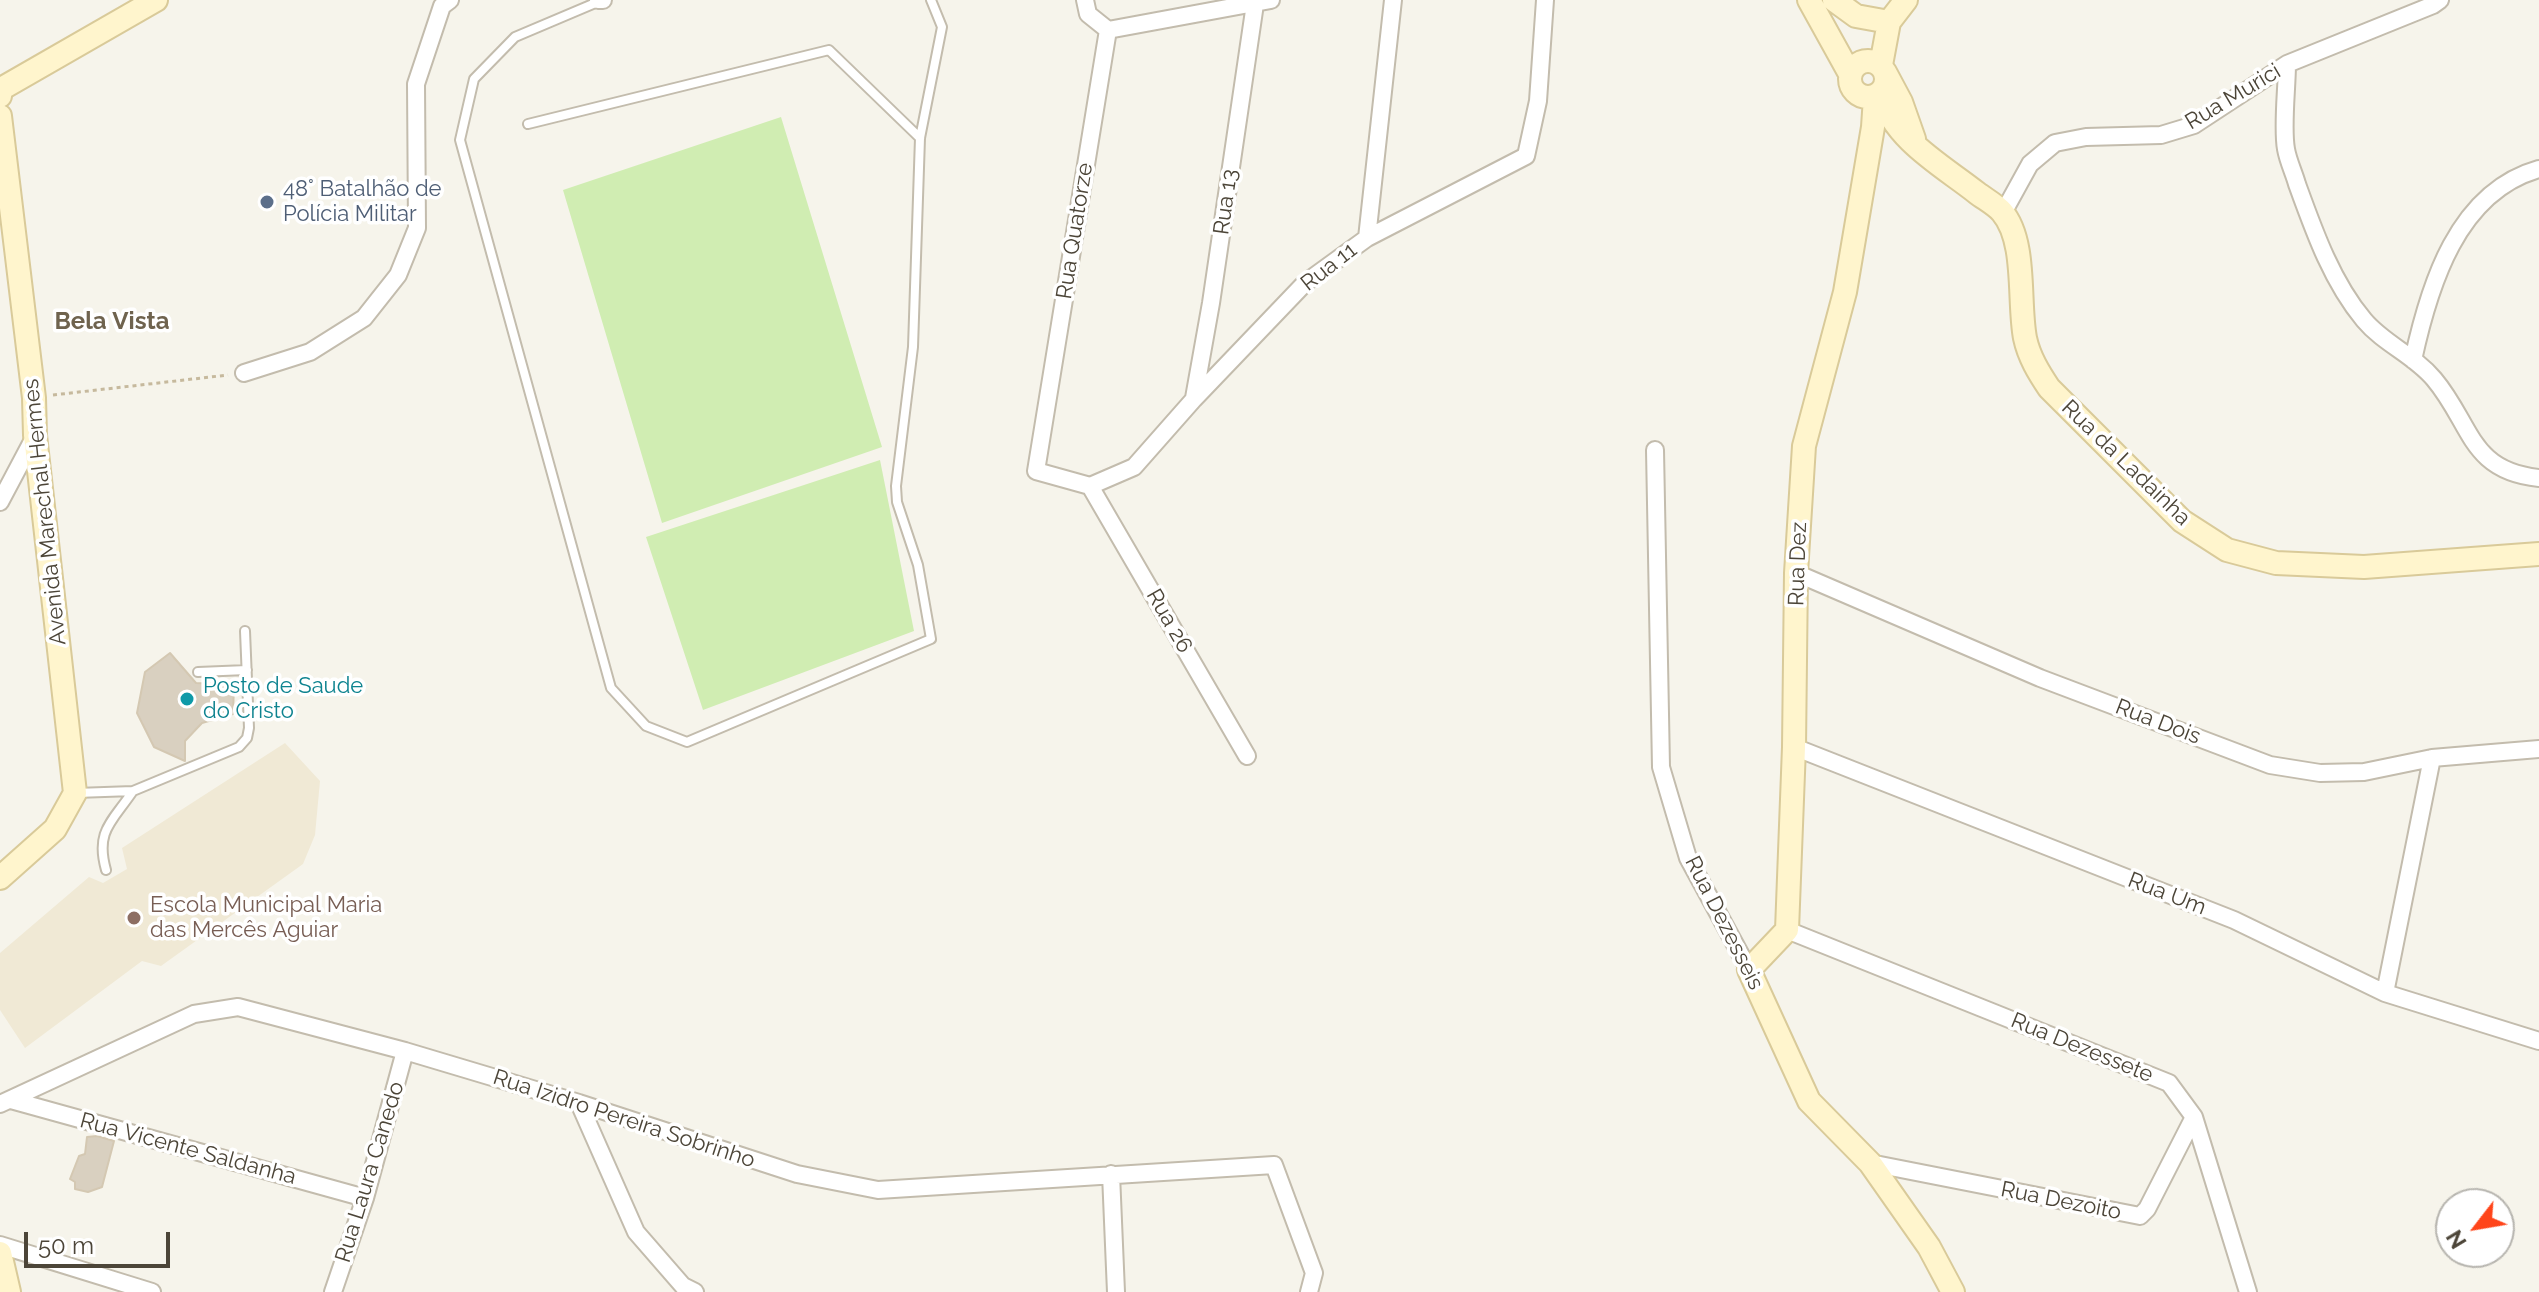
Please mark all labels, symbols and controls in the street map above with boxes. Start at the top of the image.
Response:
street label: Rua Murici [2181,58,2285,136]
street label: Rua Quatorze [1051,161,1099,301]
street label: Rua 13 [1208,167,1244,237]
place label: 48° Batalhão de Polícia Militar [283,176,442,228]
marker: 48° Batalhão de Polícia Militar [258,193,276,211]
street label: Rua 11 [1296,237,1362,297]
district label: Bela Vista [55,308,169,336]
street label: Avenida Marechal Hermes [18,378,72,646]
street label: Rua da Ladainha [2056,395,2196,531]
street label: Rua Dez [1783,521,1813,607]
street label: Rua 26 [1140,584,1198,658]
place label: Posto de Saude do Cristo [203,673,363,724]
marker: Posto de Saude do Cristo [178,690,196,708]
street label: Rua Dois [2112,694,2204,750]
street label: Rua Dezesseis [1679,852,1769,994]
street label: Rua Um [2124,867,2210,921]
place label: Escola Municipal Maria das Mercês Aguiar [150,892,382,944]
marker: Escola Municipal Maria das Mercês Aguiar [125,909,143,927]
street label: Rua Dezessete [2007,1007,2157,1089]
street label: Rua Izidro Pereira Sobrinho [490,1064,758,1174]
street label: Rua Laura Canedo [330,1078,410,1266]
street label: Rua Vicente Saldanha [77,1107,299,1191]
street label: Rua Dezoito [1999,1176,2123,1226]
north arrow [2435,1188,2515,1268]
scale bar [28,1216,174,1266]
text: N [2441,1225,2472,1253]
text: 50 m [38,1231,94,1260]

